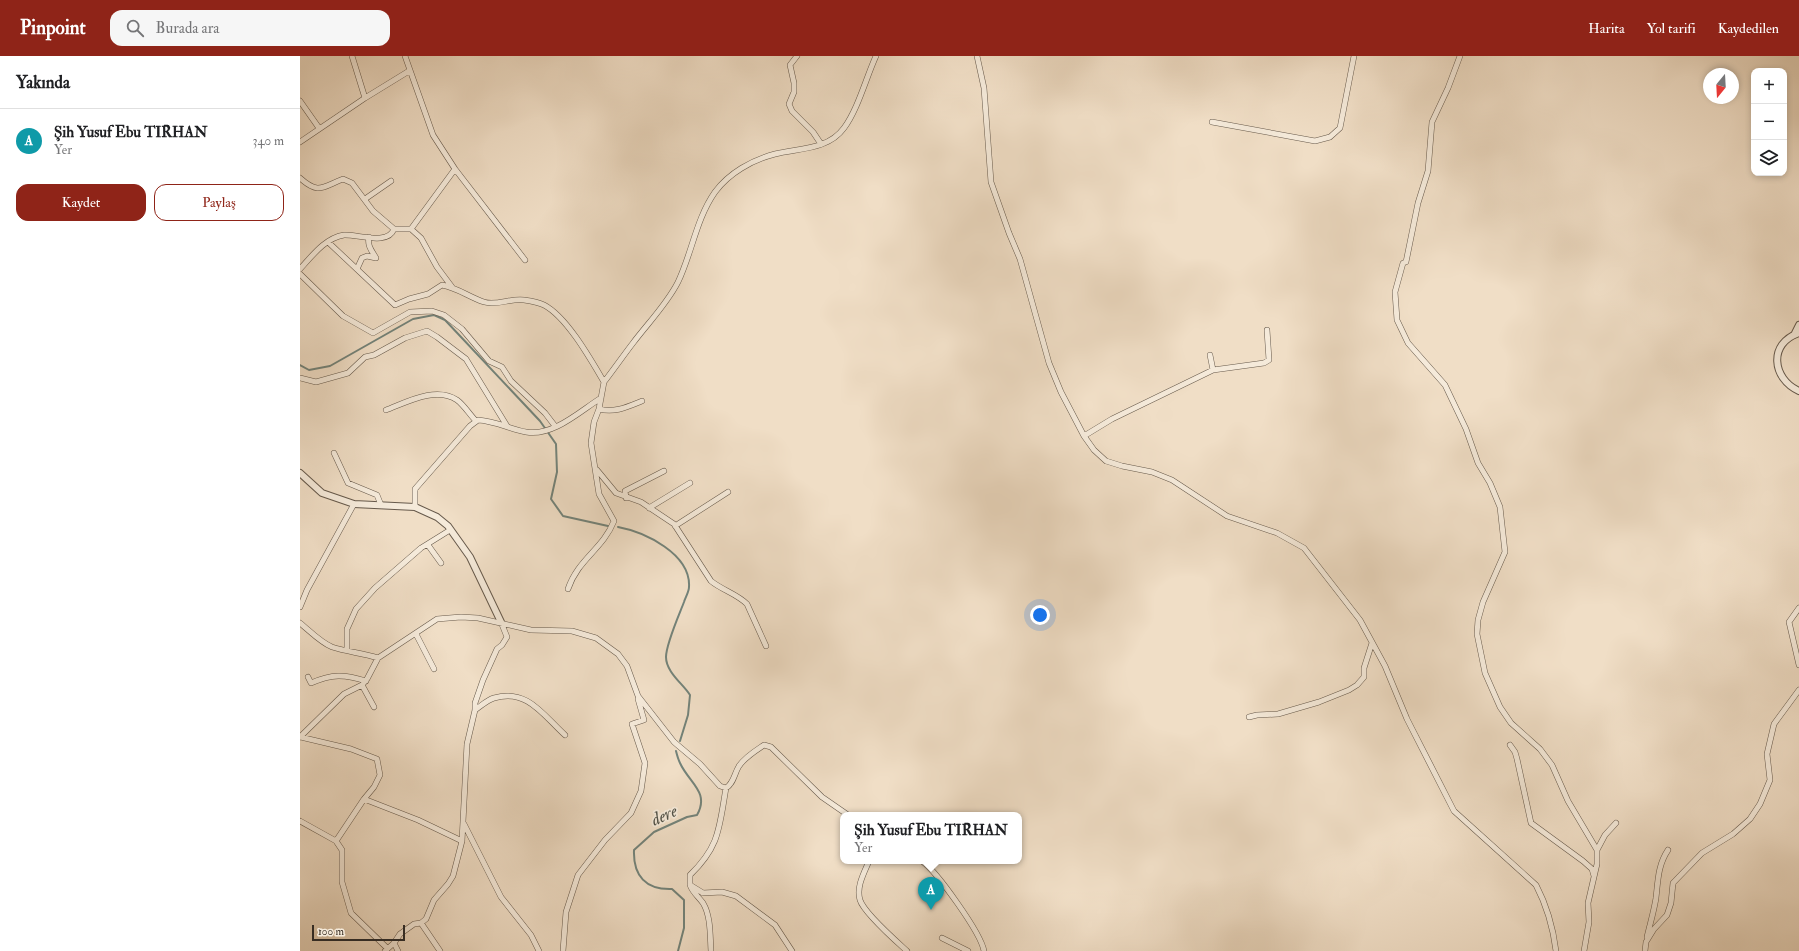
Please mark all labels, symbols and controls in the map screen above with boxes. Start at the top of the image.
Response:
search box [110,10,390,46]
text: Pinpoint [20,16,86,40]
icon: search [124,17,146,39]
text: Burada ara [156,19,220,38]
text: Harita [1588,20,1625,37]
text: Yol tarifi [1647,20,1696,37]
text: Kaydedilen [1718,20,1779,37]
north arrow [1703,68,1739,104]
map controls [1751,68,1787,176]
button: + [1751,68,1787,104]
text: Yakında [16,72,70,93]
button: − [1751,104,1787,140]
text: Şih Yusuf Ebu TIRHAN [54,123,207,142]
text: A [25,133,33,149]
text: 340 m [253,133,284,149]
button: layers [1751,140,1787,176]
text: Yer [54,142,72,158]
button: Kaydet [16,184,146,221]
button: Paylaş [154,184,284,221]
your location [1030,605,1050,625]
water label: dere [647,799,682,832]
popup [840,812,1022,864]
text: Şih Yusuf Ebu TIRHAN [854,821,1008,840]
text: Yer [854,840,872,856]
pin: A [918,877,944,910]
scale bar [312,923,405,942]
text: 100 m [318,925,344,938]

